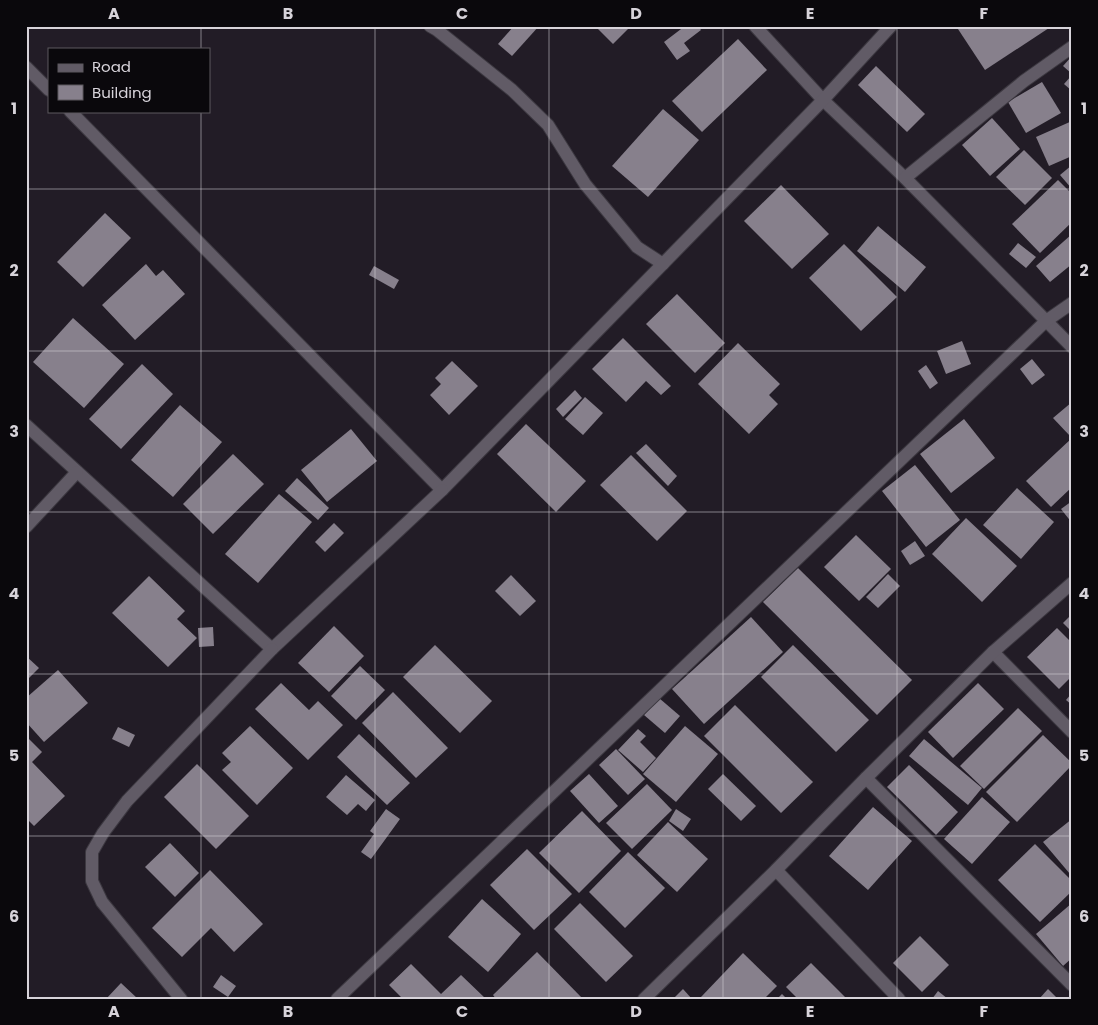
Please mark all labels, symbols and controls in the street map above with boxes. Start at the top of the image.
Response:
text: A [108,2,120,25]
text: B [283,2,293,25]
text: C [456,2,468,25]
text: D [630,2,642,25]
text: E [806,2,814,25]
text: F [980,2,989,25]
legend [48,48,210,112]
text: Road [92,56,131,77]
text: Building [92,82,152,103]
text: 1 [11,97,17,120]
text: 1 [1081,97,1087,120]
text: 2 [9,259,19,282]
text: 2 [1079,259,1089,282]
text: 3 [9,420,19,443]
text: 3 [1079,420,1089,443]
text: 4 [9,582,20,605]
text: 4 [1079,582,1090,605]
text: 5 [9,744,19,767]
text: 5 [1079,744,1089,767]
text: 6 [9,905,19,928]
text: 6 [1079,905,1089,928]
text: A [108,1000,120,1023]
text: B [283,1000,293,1023]
text: C [456,1000,468,1023]
text: D [630,1000,642,1023]
text: E [806,1000,814,1023]
text: F [980,1000,989,1023]

